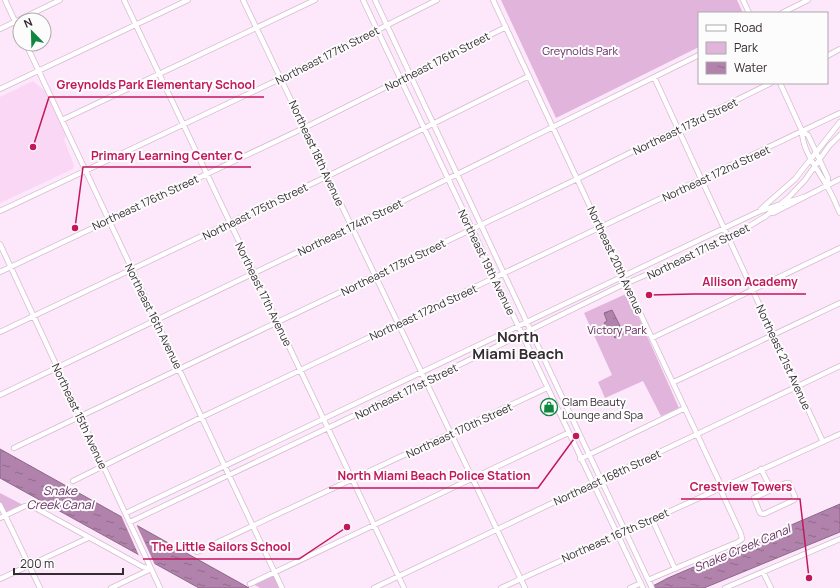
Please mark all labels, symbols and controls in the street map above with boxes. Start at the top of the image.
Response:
north arrow [12,12,52,52]
legend [698,12,828,84]
text: N [21,14,35,31]
text: Road [734,19,762,36]
street label: Northeast 177th Street [272,22,382,88]
street label: Northeast 176th Street [382,28,492,94]
text: Park [734,39,759,56]
park label: Greynolds Park [542,43,618,58]
text: Water [734,59,768,76]
callout: Greynolds Park Elementary School [49,73,264,97]
text: Greynolds Park Elementary School [57,76,255,93]
street label: Northeast 173rd Street [630,94,740,158]
street label: Northeast 18th Avenue [286,98,348,209]
street label: Northeast 172nd Street [660,141,772,205]
callout: Primary Learning Center C [83,143,251,167]
text: Primary Learning Center C [91,147,243,164]
street label: Northeast 176th Street [89,171,201,233]
street label: Northeast 175th Street [200,179,310,243]
street label: Northeast 174th Street [295,195,405,259]
street label: Northeast 20th Avenue [584,204,648,317]
street label: Northeast 19th Avenue [455,207,519,318]
street label: Northeast 171st Street [644,220,752,282]
street label: Northeast 173rd Street [338,235,448,299]
street label: Northeast 17th Avenue [232,239,296,349]
street label: Northeast 16th Avenue [122,261,186,372]
callout: Allison Academy [694,270,806,294]
text: Allison Academy [702,273,798,290]
street label: Northeast 172nd Street [367,280,479,344]
street label: Northeast 21st Avenue [753,302,815,413]
park label: Victory Park [587,322,647,337]
district label: North Miami Beach [472,326,564,364]
street label: Northeast 171st Street [352,360,460,422]
street label: Northeast 15th Avenue [49,361,111,472]
place label: Glam Beauty Lounge and Spa [562,394,643,422]
shop icon: Glam Beauty Lounge and Spa [539,397,559,417]
street label: Northeast 170th Street [403,399,515,461]
street label: Northeast 168th Street [551,446,663,508]
callout: North Miami Beach Police Station [329,464,538,488]
text: North Miami Beach Police Station [338,467,530,484]
callout: Crestview Towers [681,475,800,499]
text: Crestview Towers [690,478,793,495]
water label: Snake Creek Canal [26,482,96,513]
street label: Northeast 167th Street [559,505,671,565]
water label: Snake Creek Canal [691,519,795,576]
callout: The Little Sailors School [143,535,299,559]
text: The Little Sailors School [151,538,291,555]
scale bar [14,550,123,576]
text: 200 m [20,555,54,572]

